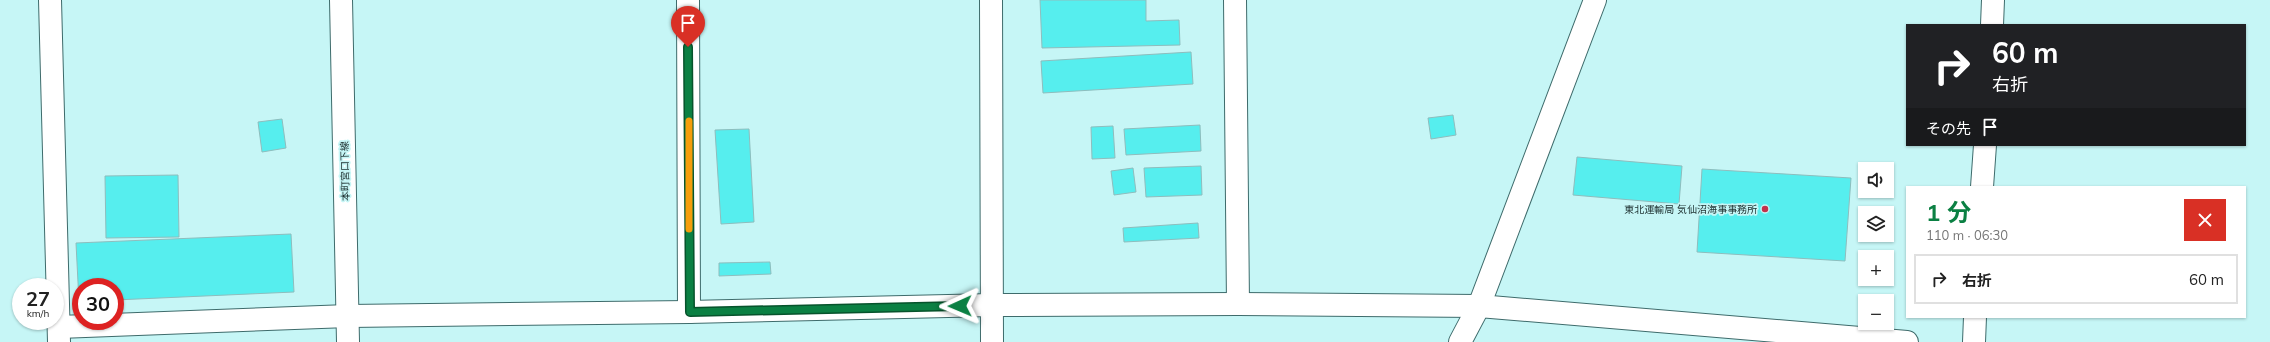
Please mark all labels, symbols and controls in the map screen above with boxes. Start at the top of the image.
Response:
pin [671,6,705,47]
icon: arrive [677,12,699,34]
text: 60 m [1992,35,2058,70]
icon: right [1926,40,1978,92]
text: 右折 [1992,73,2028,96]
icon: arrive [1979,116,2001,138]
text: その先 [1926,119,1971,138]
street label: 本町宮口下線 [338,141,352,201]
map controls [1858,162,1894,330]
button: sound [1858,162,1894,198]
text: 1 分 [1926,197,1971,227]
button: close [2184,199,2226,241]
place label: 東北運輸局 気仙沼海事事務所 [1624,203,1757,216]
marker: 東北運輸局 気仙沼海事事務所 [1760,204,1770,214]
button: layers [1858,206,1894,242]
text: 110 m · 06:30 [1926,227,2008,243]
button: + [1858,250,1894,286]
icon: right [1928,268,1950,290]
text: 60 m [2189,270,2224,289]
text: 右折 [1962,271,1992,290]
speed limit sign: 30 [72,278,124,330]
position arrow [939,285,981,327]
text: 27 [26,286,50,311]
button: − [1858,294,1894,330]
text: km/h [27,307,49,320]

